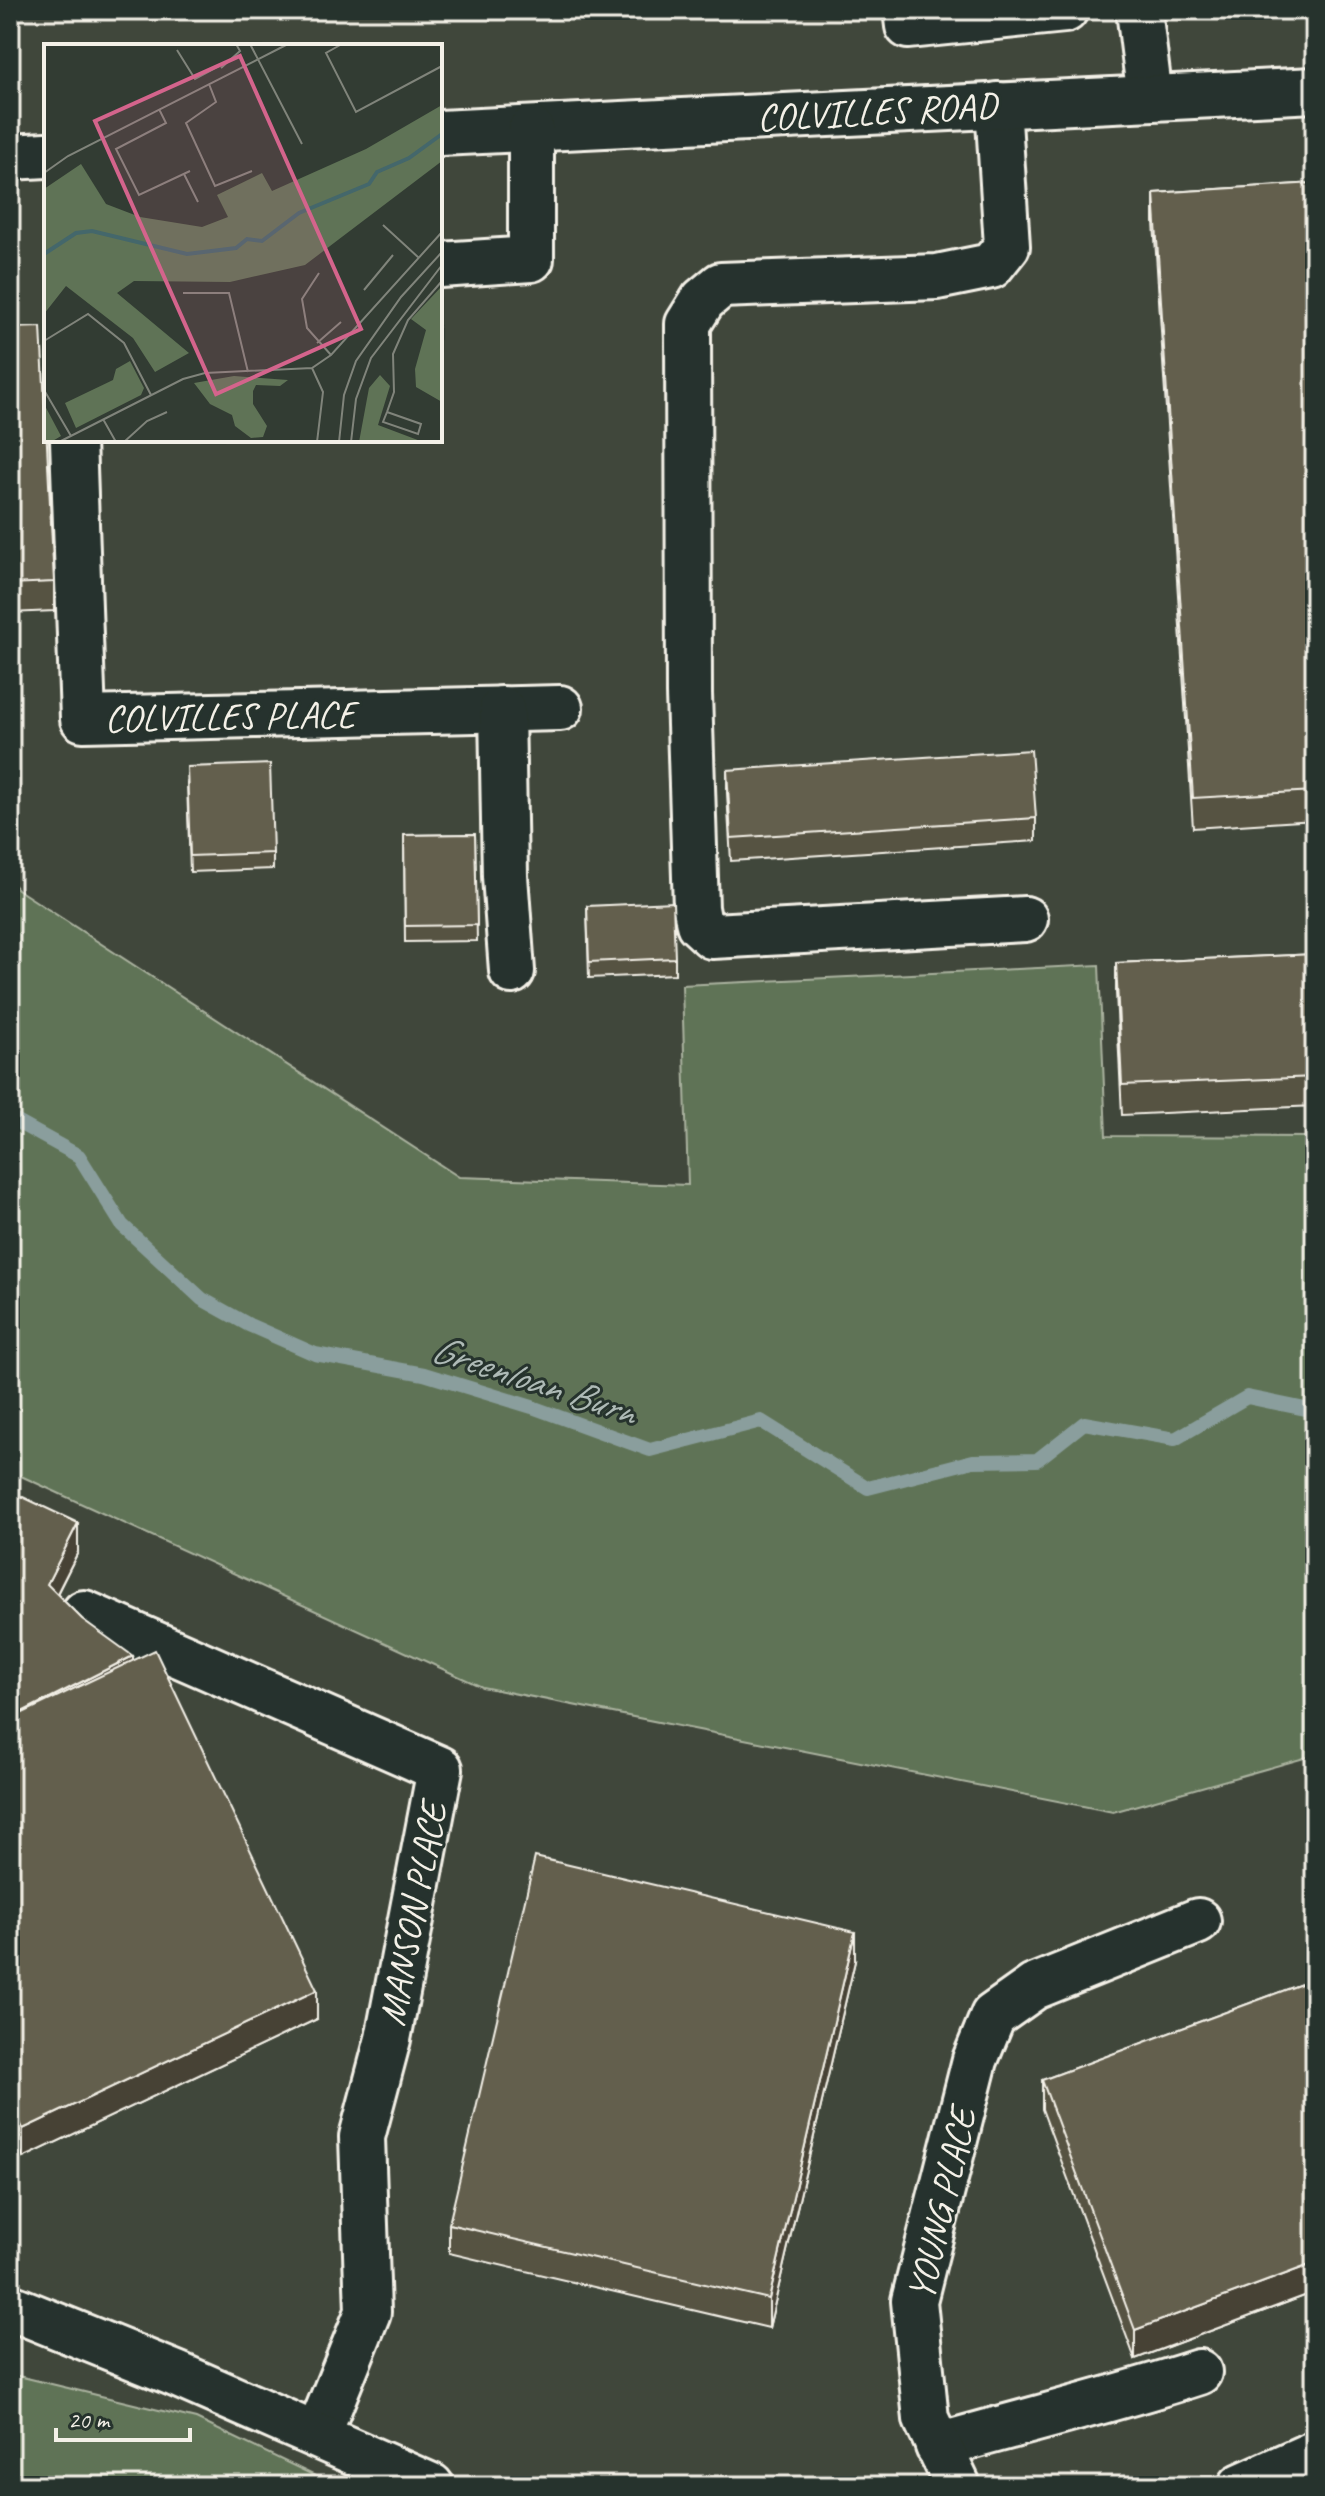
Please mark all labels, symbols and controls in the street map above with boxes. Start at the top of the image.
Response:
inset map [44,44,442,442]
street label: COLVILLES ROAD [756,82,1001,141]
street label: COLVILLES PLACE [104,691,361,742]
water label: Greenloan Burn [425,1323,646,1438]
street label: MANSON PLACE [368,1794,458,2029]
street label: YOUNG PLACE [897,2099,987,2304]
scale bar [56,2392,190,2442]
text: 20 m [68,2405,111,2435]

